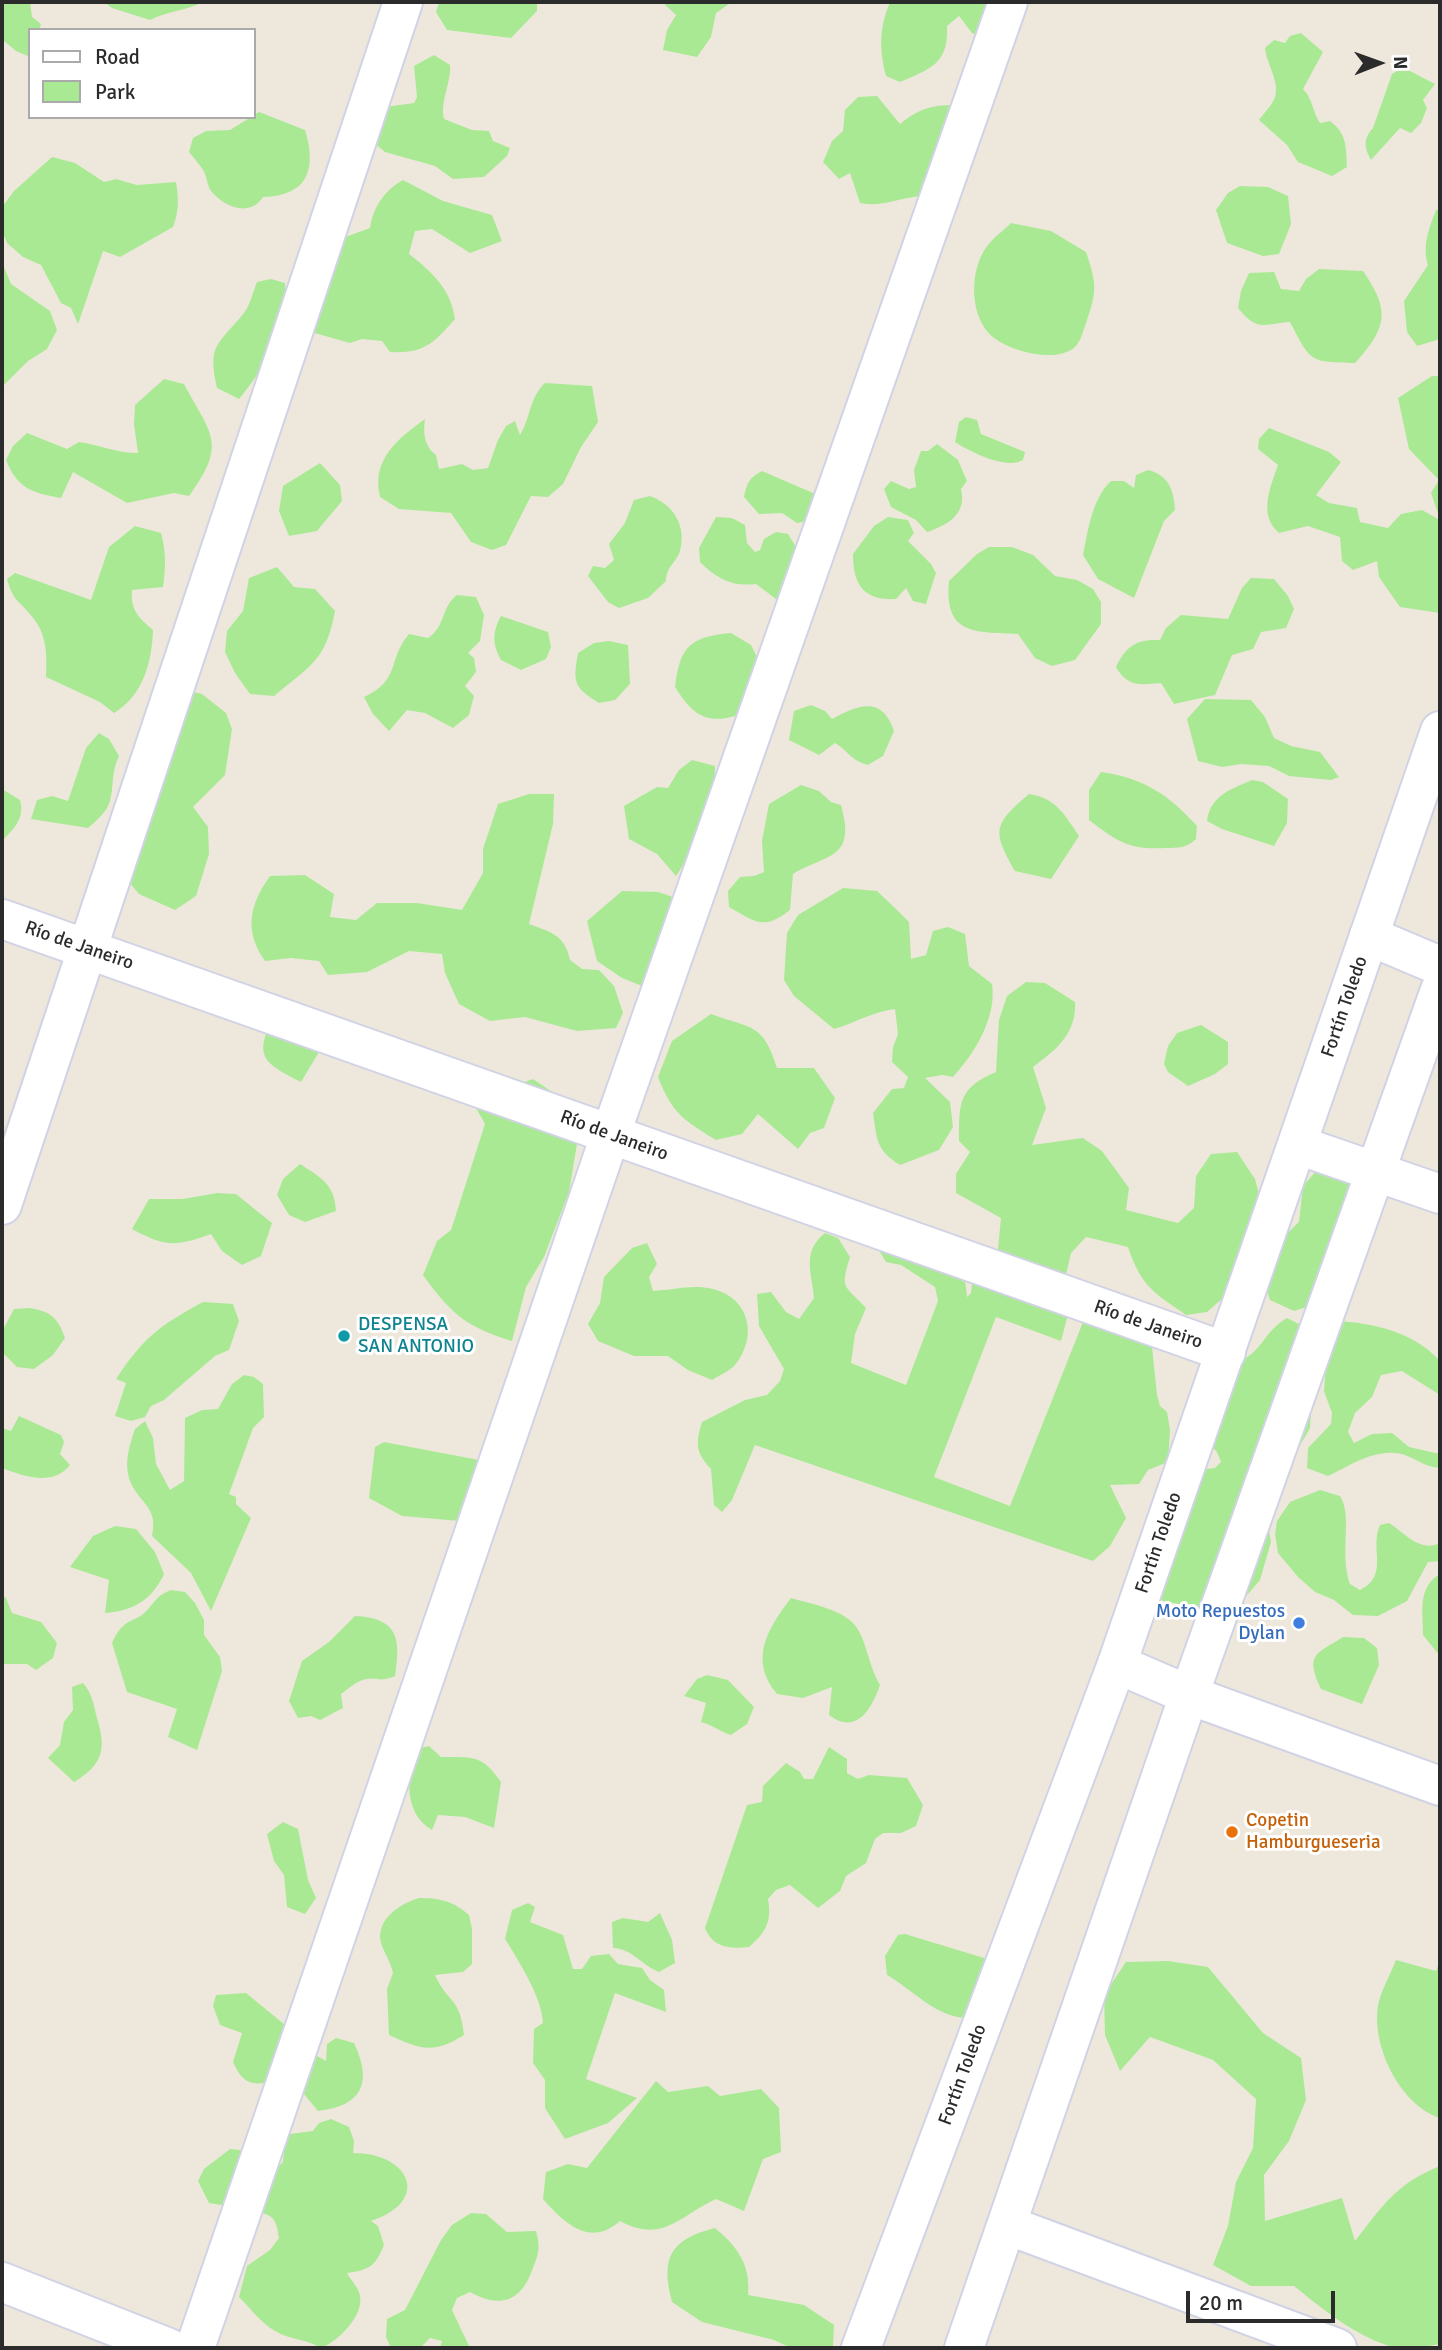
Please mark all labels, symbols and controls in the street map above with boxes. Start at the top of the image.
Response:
legend [28,28,256,119]
north arrow [1344,28,1414,98]
text: Road [95,44,140,70]
text: N [1388,56,1412,69]
text: Park [95,79,135,105]
street label: Río de Janeiro [22,917,136,975]
street label: Fortín Toledo [1317,953,1373,1061]
street label: Río de Janeiro [557,1106,671,1166]
street label: Río de Janeiro [1091,1296,1205,1354]
place label: DESPENSA SAN ANTONIO [358,1314,474,1358]
marker: DESPENSA SAN ANTONIO [336,1328,352,1344]
street label: Fortín Toledo [1131,1489,1187,1597]
place label: Moto Repuestos Dylan [1156,1601,1285,1645]
marker: Moto Repuestos Dylan [1291,1615,1307,1631]
place label: Copetin Hamburgueseria [1246,1810,1381,1854]
marker: Copetin Hamburgueseria [1224,1824,1240,1840]
street label: Fortín Toledo [934,2021,992,2129]
scale bar [1190,2276,1339,2320]
text: 20 m [1199,2290,1243,2316]

